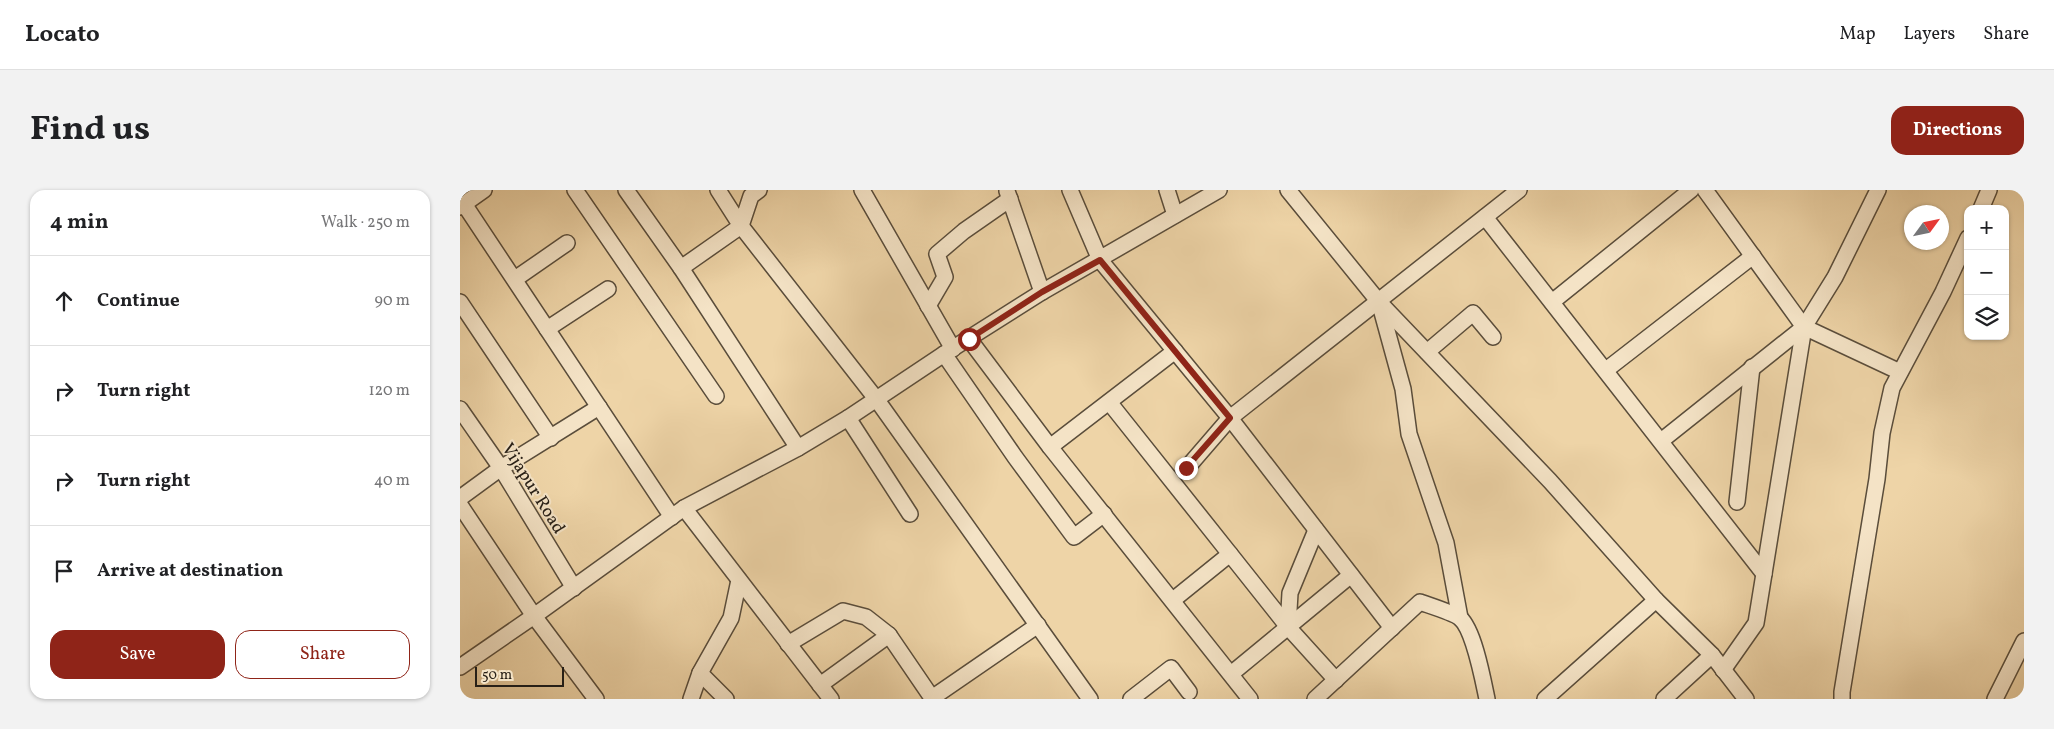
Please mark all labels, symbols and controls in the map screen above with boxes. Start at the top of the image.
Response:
text: Locato [25,18,100,52]
text: Map [1839,22,1875,47]
text: Layers [1903,22,1955,47]
text: Share [1983,22,2029,47]
text: Find us [30,106,150,154]
button: Directions [1891,106,2024,155]
north arrow [1904,205,1949,250]
map controls [1964,205,2009,340]
button: + [1964,205,2009,250]
text: 4 min [50,208,109,237]
text: Walk · 250 m [321,212,410,234]
button: − [1964,250,2009,295]
icon: ahead [50,287,78,315]
text: Continue [97,288,180,314]
text: 90 m [374,290,410,312]
button: layers [1964,295,2009,340]
route start [958,328,981,351]
icon: right [50,377,78,405]
text: Turn right [97,378,190,404]
text: 120 m [368,380,410,402]
street label: Vijapur Road [495,438,571,539]
route end [1175,457,1198,480]
icon: right [50,467,78,495]
text: Turn right [97,468,190,494]
text: 40 m [374,470,410,492]
icon: arrive [50,557,78,585]
text: Arrive at destination [97,558,283,584]
button: Save [50,630,225,679]
button: Share [235,630,410,679]
scale bar [475,664,564,687]
text: 50 m [482,666,512,685]

